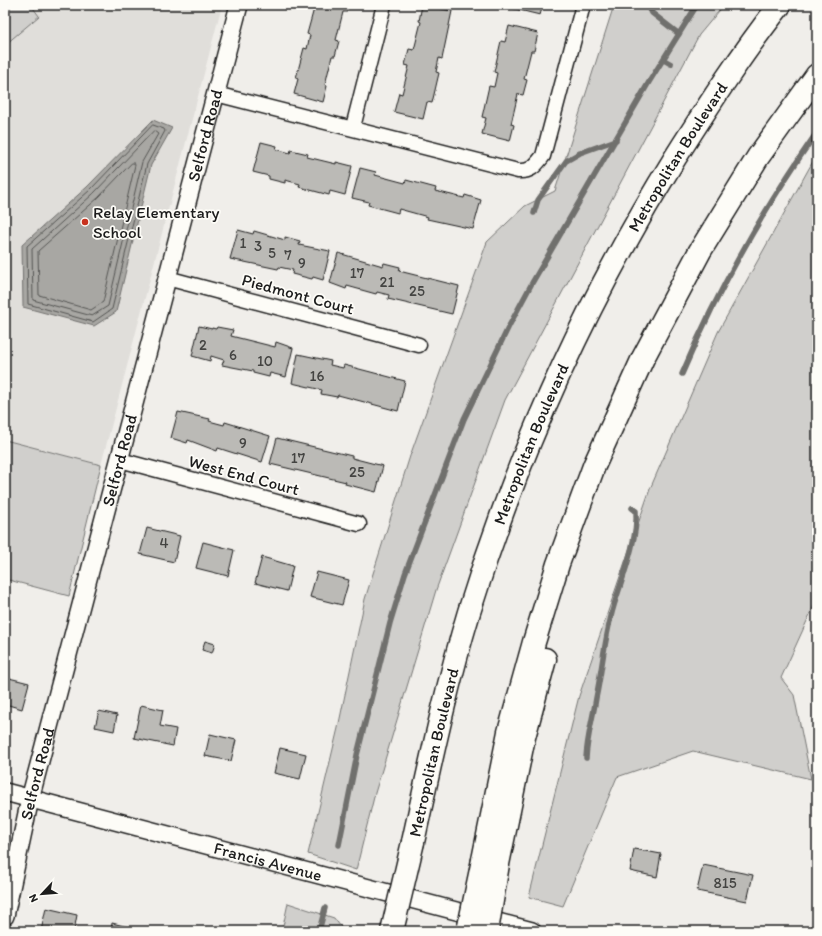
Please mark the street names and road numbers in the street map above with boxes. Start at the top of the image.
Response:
street label: Metropolitan Boulevard [624,78,732,235]
street label: Selford Road [183,87,226,183]
street label: Piedmont Court [240,269,356,319]
street label: Metropolitan Boulevard [489,359,573,527]
street label: Selford Road [97,412,141,508]
street label: West End Court [186,451,302,499]
street label: Metropolitan Boulevard [404,665,463,839]
street label: Selford Road [16,725,58,821]
street label: Francis Avenue [212,838,324,885]

